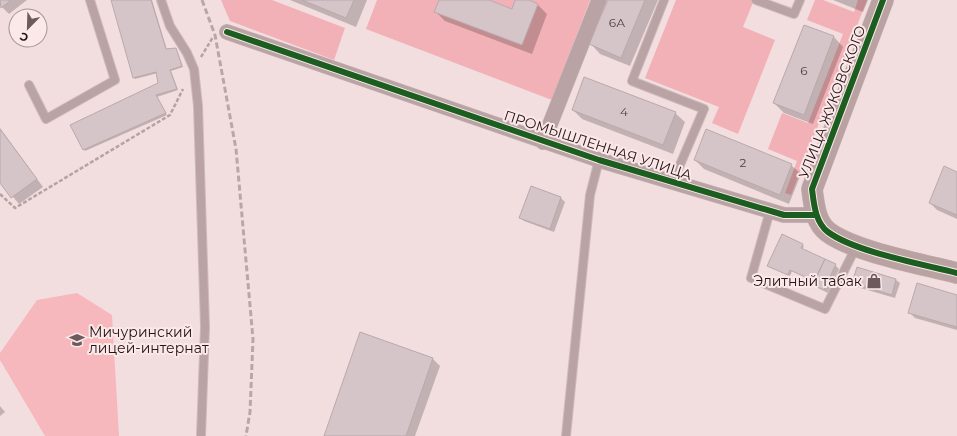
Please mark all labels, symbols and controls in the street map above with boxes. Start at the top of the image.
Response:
north arrow [8,8,48,48]
house number: 6А [609,15,625,30]
street label: УЛИЦА ЖУКОВСКОГО [794,23,870,181]
text: С [18,29,31,45]
house number: 6 [800,63,808,78]
house number: 4 [620,104,628,119]
street label: ПРОМЫШЛЕННАЯ УЛИЦА [502,106,695,184]
house number: 2 [740,155,747,170]
place label: Элитный табак [753,272,862,290]
shop icon: Элитный табак [865,272,883,290]
place label: Мичуринский лицей-интернат [89,323,209,357]
school or university icon: Мичуринский лицей-интернат [68,331,86,349]

